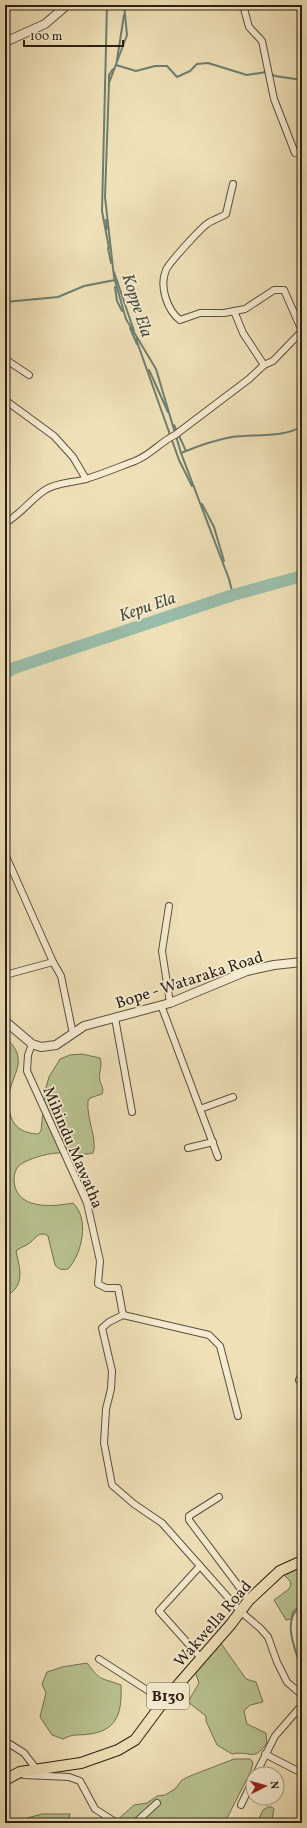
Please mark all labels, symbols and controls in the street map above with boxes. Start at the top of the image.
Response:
scale bar [24,22,123,48]
text: 100 m [30,29,63,45]
water label: Koppe Ela [115,271,158,340]
water label: Kepu Ela [116,587,179,628]
street label: Bope - Wataraka Road [113,947,266,1015]
street label: Mihindu Mawatha [37,1083,108,1212]
street label: Wakwella Road [170,1576,257,1672]
road number: B130 [147,1683,189,1709]
north arrow [245,1766,285,1806]
text: N [266,1780,281,1790]

